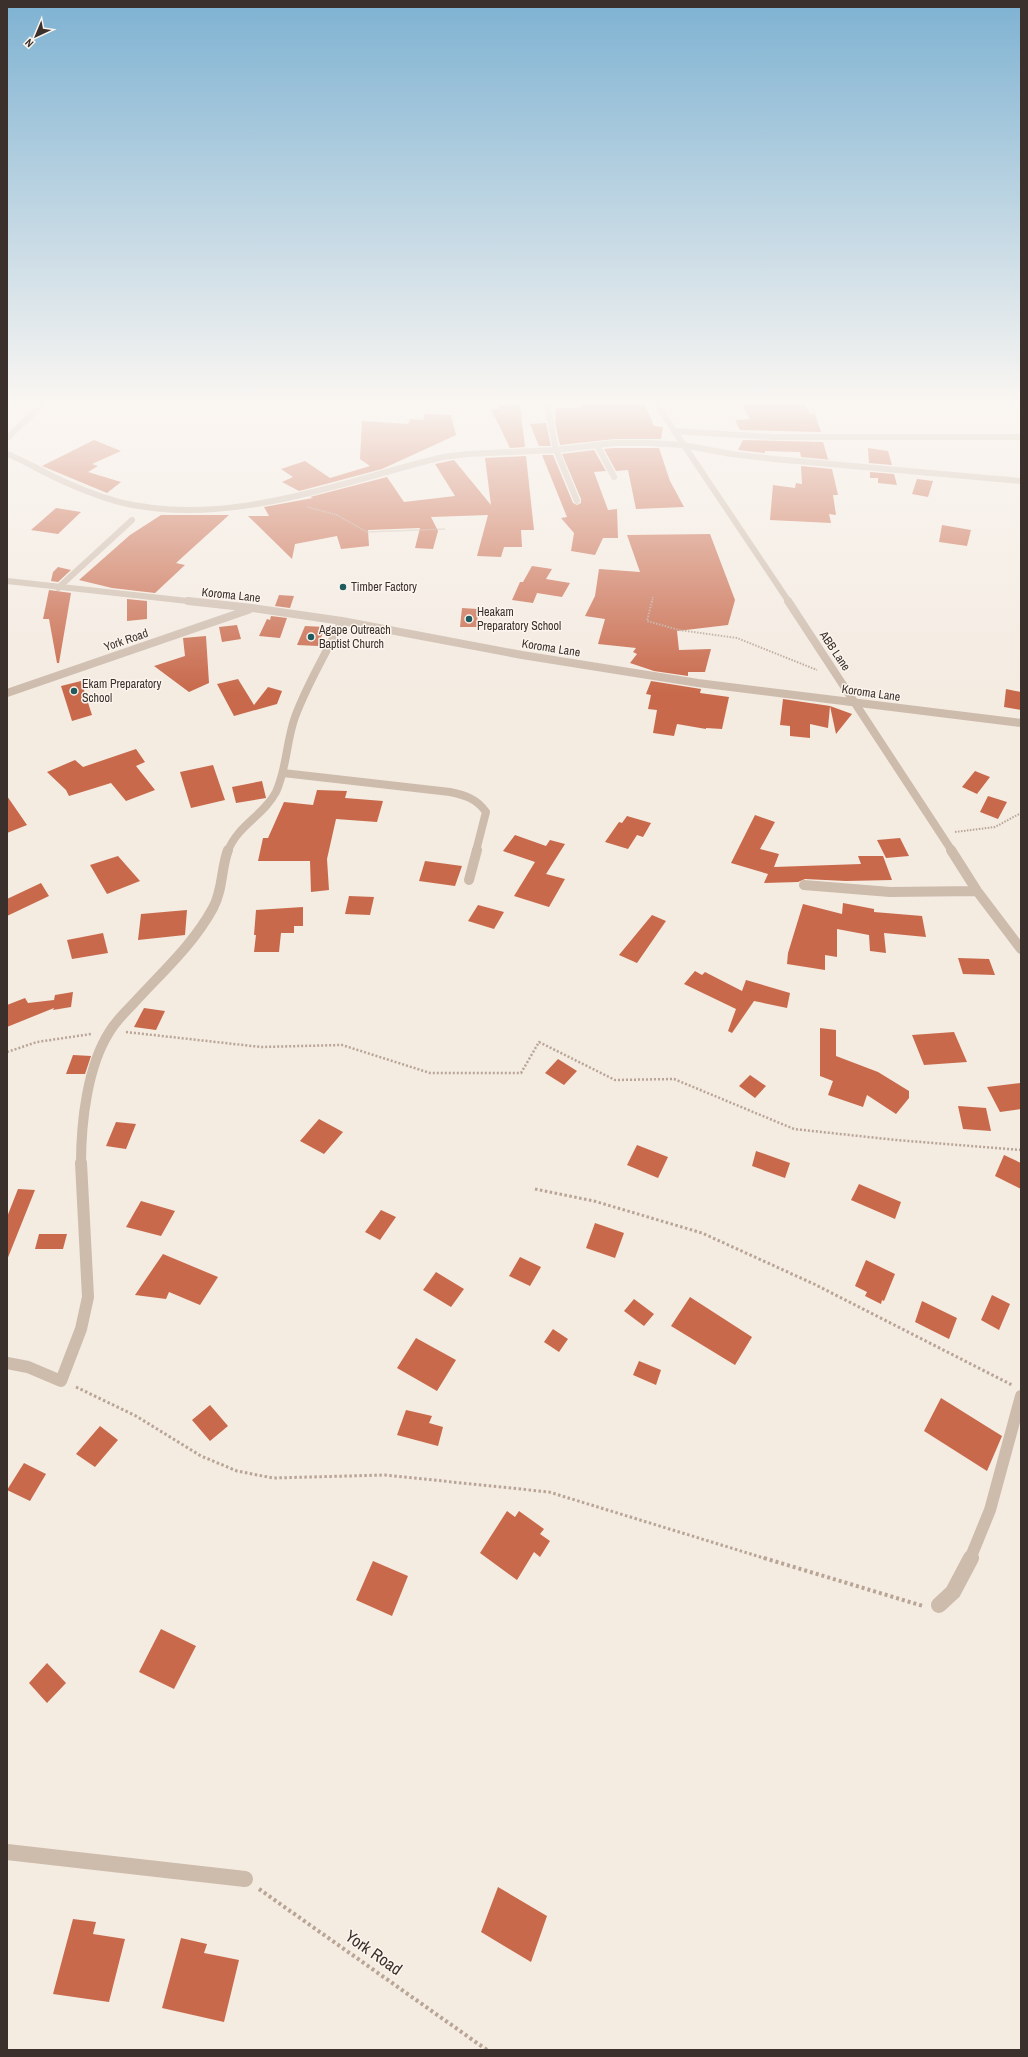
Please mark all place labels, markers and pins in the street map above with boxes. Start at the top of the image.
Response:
place label: Timber Factory [351,579,417,595]
marker: Timber Factory [338,582,348,592]
place label: Heakam Preparatory School [477,604,561,634]
marker: Heakam Preparatory School [464,614,474,624]
place label: Agape Outreach Baptist Church [318,622,391,652]
marker: Agape Outreach Baptist Church [306,632,316,642]
place label: Ekam Preparatory School [82,676,161,706]
marker: Ekam Preparatory School [69,686,79,696]

